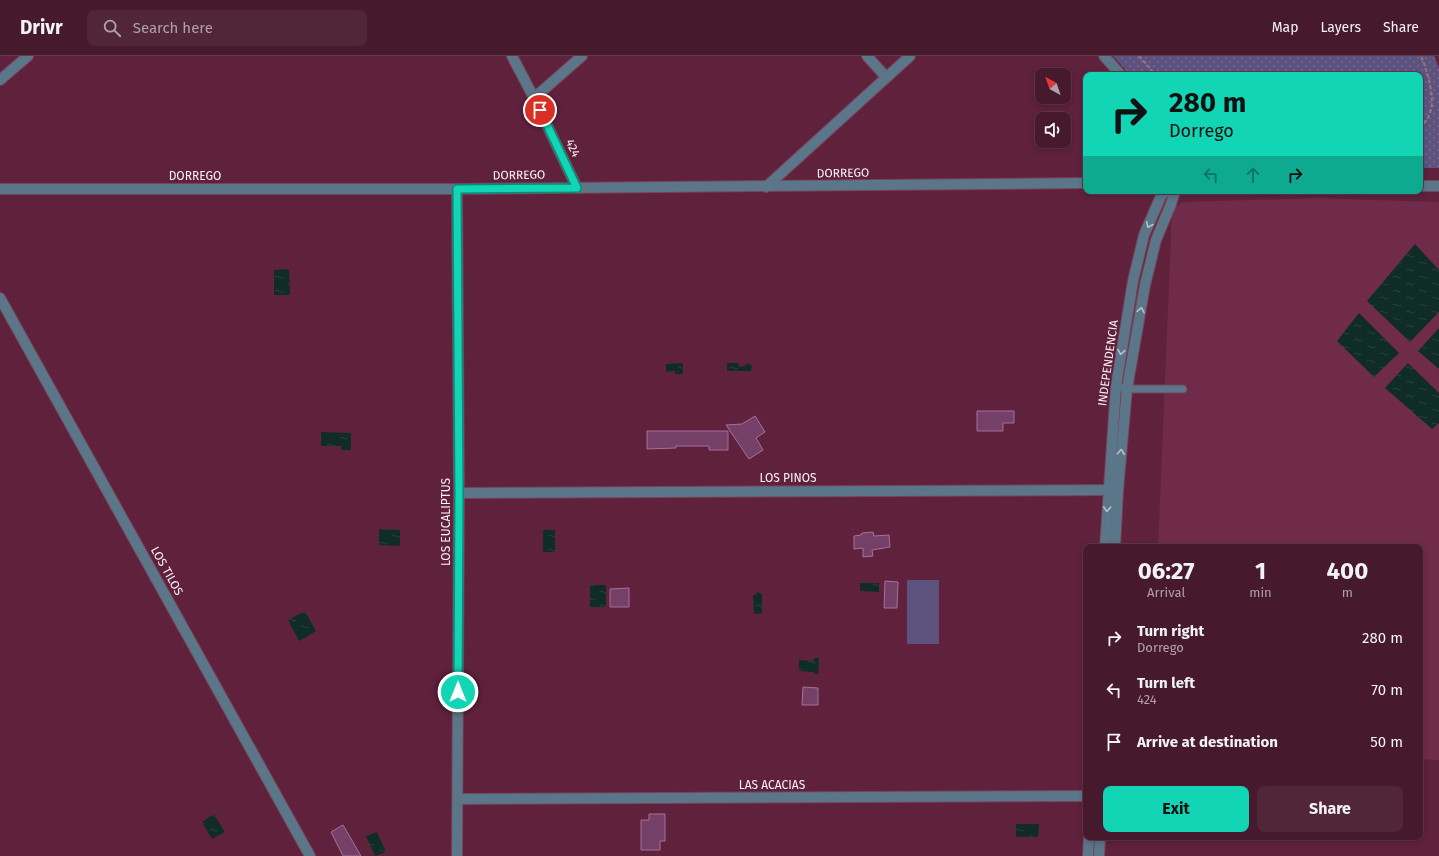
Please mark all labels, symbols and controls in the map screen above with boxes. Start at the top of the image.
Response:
search box [87,10,367,46]
text: Drivr [20,16,63,39]
icon: search [101,17,123,39]
text: Search here [133,19,213,37]
text: Map [1272,19,1298,36]
text: Layers [1320,19,1361,36]
text: Share [1383,19,1419,36]
north arrow [1035,68,1071,104]
map controls [1035,68,1071,148]
text: 280 m [1169,86,1246,119]
icon: right [1103,88,1155,140]
pin [523,93,557,127]
icon: arrive [529,99,551,121]
button: sound [1035,112,1071,148]
text: Dorrego [1169,120,1234,142]
street label: 424 [563,137,584,160]
icon: left [1200,164,1222,186]
icon: ahead [1242,164,1264,186]
icon: right [1284,164,1306,186]
street label: DORREGO [817,166,869,180]
street label: DORREGO [493,168,545,182]
street label: DORREGO [169,169,221,183]
one-way arrow [1145,221,1153,228]
one-way arrow [1136,307,1144,313]
street label: INDEPENDENCIA [1095,319,1121,407]
one-way arrow [1117,349,1126,355]
one-way arrow [1116,449,1125,455]
street label: LOS PINOS [759,471,817,485]
street label: LOS EUCALIPTUS [439,477,453,566]
one-way arrow [1103,506,1112,512]
street label: LOS TILOS [148,544,186,598]
text: 06:27 [1138,557,1195,585]
text: 1 [1255,557,1266,585]
text: 400 [1327,557,1368,585]
text: Arrival [1147,585,1185,600]
text: min [1249,585,1272,600]
text: m [1342,585,1353,600]
text: Turn right [1137,622,1204,640]
icon: right [1103,627,1125,649]
text: 280 m [1362,629,1403,647]
text: Dorrego [1137,640,1184,655]
position arrow [437,671,479,713]
text: Turn left [1137,674,1195,692]
icon: left [1103,679,1125,701]
text: 70 m [1371,681,1403,699]
text: 424 [1137,692,1157,707]
icon: arrive [1103,731,1125,753]
text: Arrive at destination [1137,733,1278,751]
text: 50 m [1370,733,1403,751]
street label: LAS ACACIAS [739,778,806,792]
button: Exit [1103,786,1249,832]
button: Share [1257,786,1403,832]

